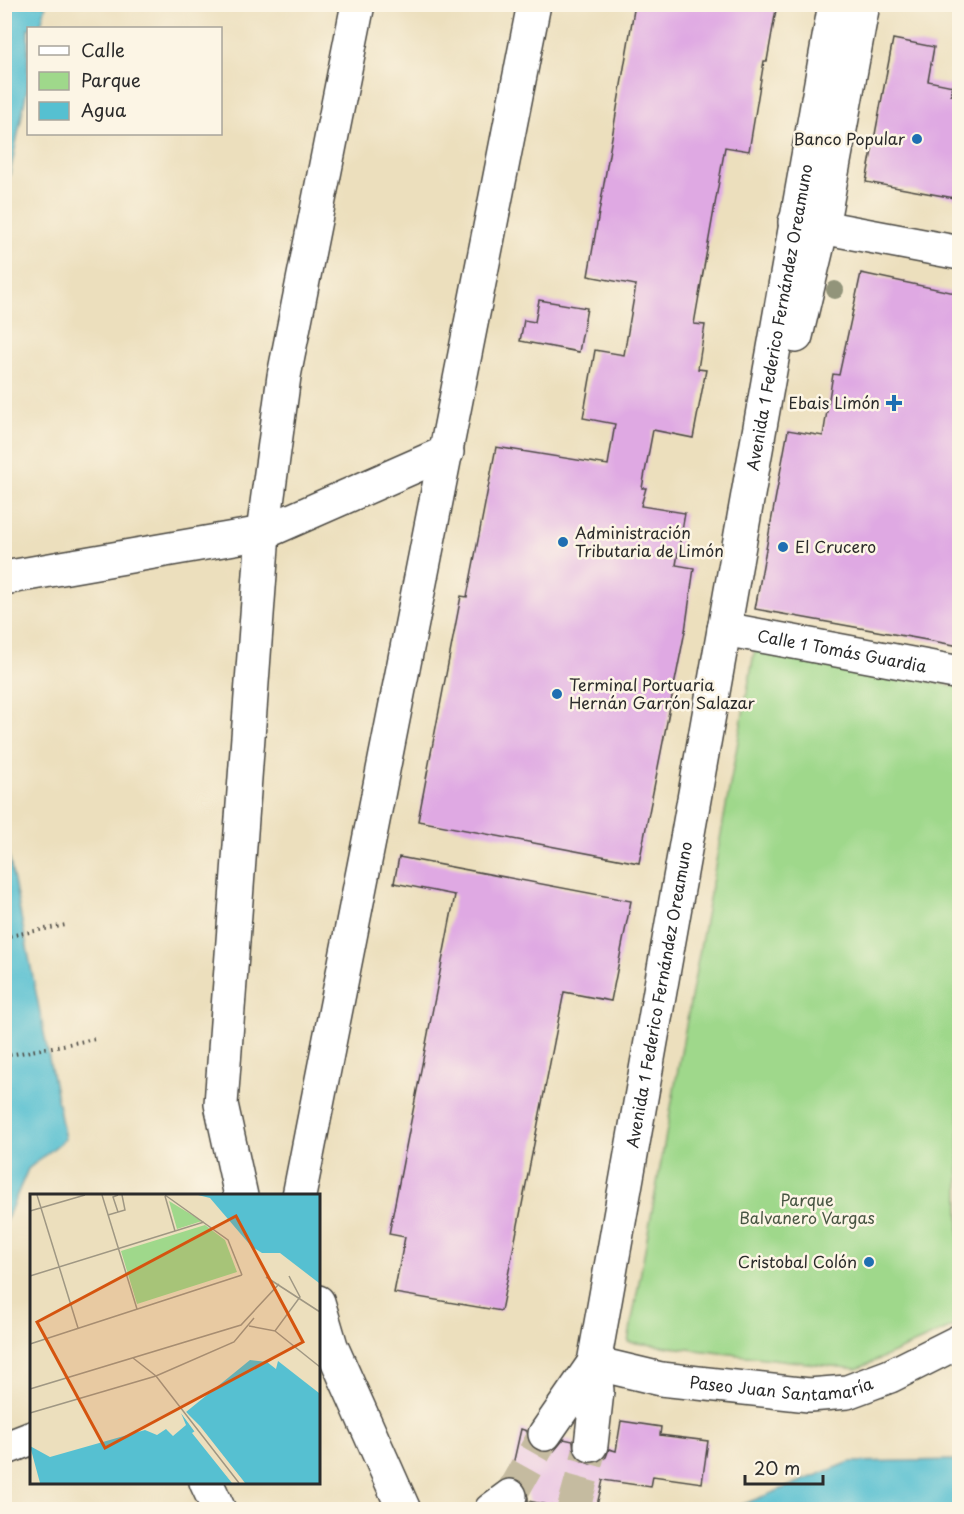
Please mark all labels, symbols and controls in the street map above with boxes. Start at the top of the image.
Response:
legend [27,27,222,135]
text: Calle [81,36,125,63]
text: Parque [81,66,141,93]
text: Agua [81,96,127,123]
place label: Banco Popular [794,126,906,150]
marker: Banco Popular [910,132,924,146]
street label: Avenida 1 Federico Fernández Oreamuno [739,162,817,472]
place label: Ebais Limón [789,390,880,414]
marker: Ebais Limón [885,394,903,412]
place label: Administración Tributaria de Limón [575,520,724,562]
place label: El Crucero [795,534,876,558]
marker: Administración Tributaria de Limón [556,535,570,549]
marker: El Crucero [776,540,790,554]
street label: Calle 1 Tomás Guardia [755,622,929,678]
place label: Terminal Portuaria Hernán Garrón Salazar [569,672,756,714]
marker: Terminal Portuaria Hernán Garrón Salazar [550,687,564,701]
street label: Avenida 1 Federico Fernández Oreamuno [619,839,697,1150]
park label: Parque Balvanero Vargas [739,1187,875,1229]
inset map [30,1194,320,1484]
place label: Cristobal Colón [738,1249,857,1273]
marker: Cristobal Colón [862,1255,876,1269]
street label: Paseo Juan Santamaría [688,1369,876,1406]
scale bar [745,1448,823,1486]
text: 20 m [754,1454,800,1481]

